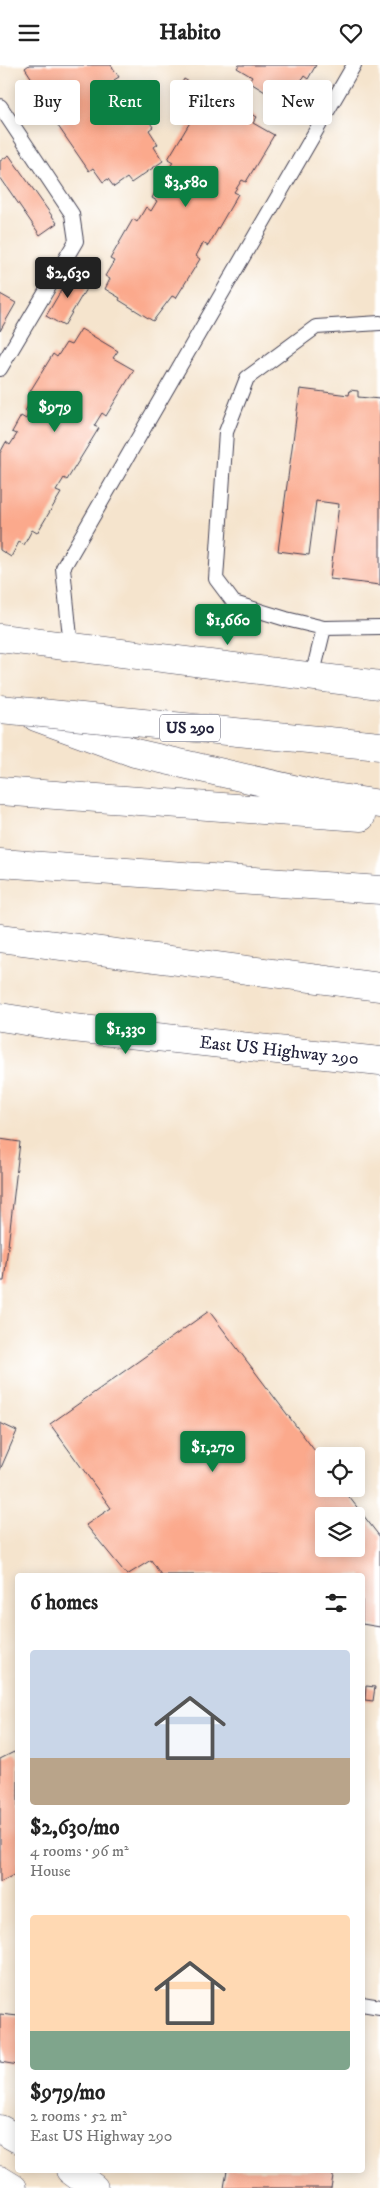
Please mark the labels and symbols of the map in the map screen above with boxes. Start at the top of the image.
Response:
pin: $3,580 [145,165,227,208]
pin: $2,630 [27,257,109,299]
pin: $979 [25,391,85,433]
pin: $1,660 [187,603,269,646]
road number: US 290 [160,715,220,741]
pin: $1,330 [85,1013,167,1055]
street label: East US Highway 290 [198,1032,360,1070]
pin: $1,270 [172,1431,254,1473]

